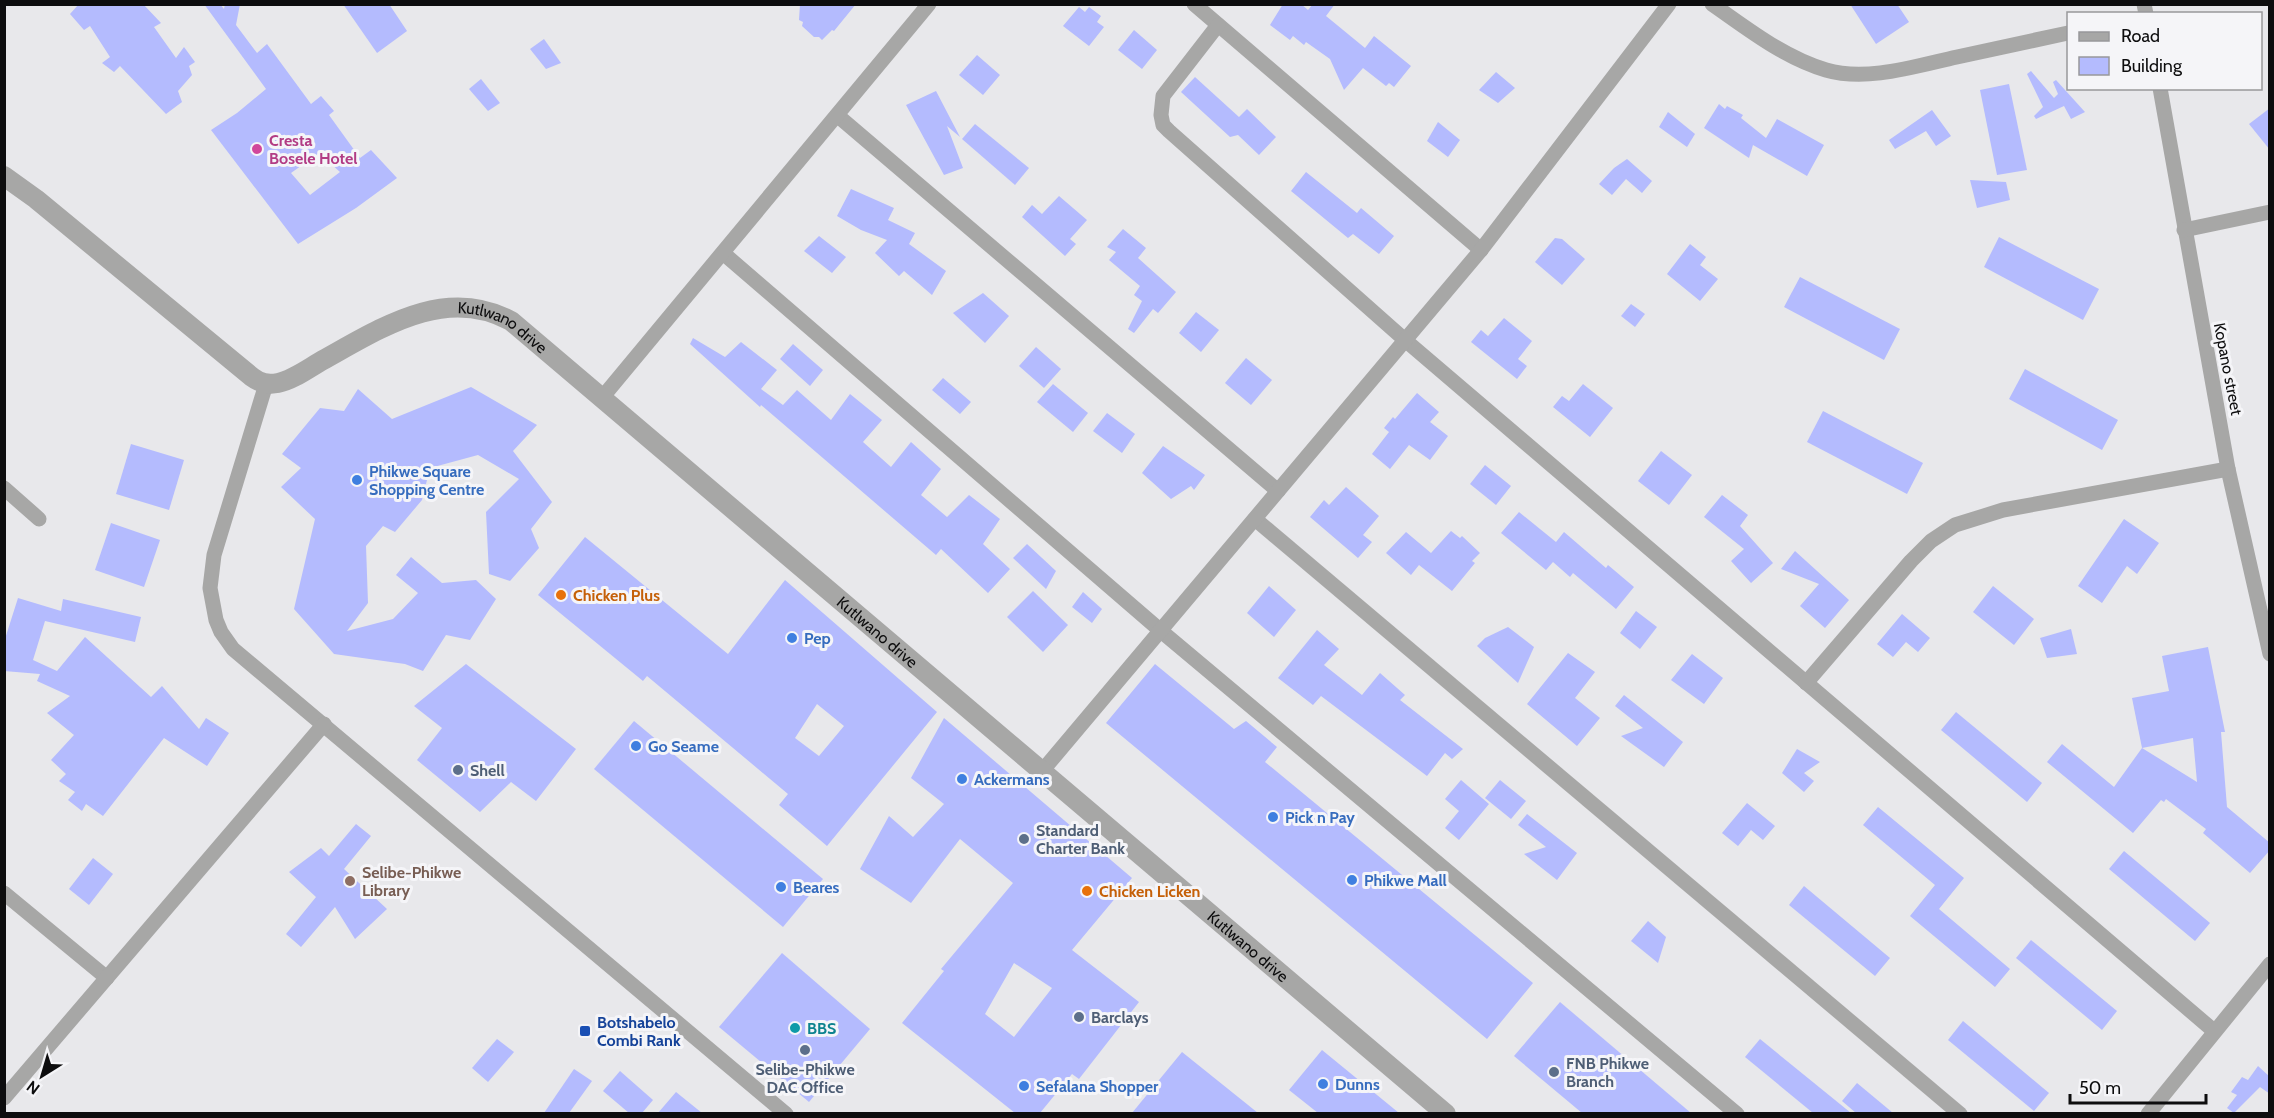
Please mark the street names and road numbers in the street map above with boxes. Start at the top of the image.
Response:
street label: Kutlwano drive [458,298,551,357]
street label: Kopano street [2210,321,2246,417]
street label: Kutlwano drive [833,592,922,671]
street label: Kutlwano drive [1204,907,1292,986]

